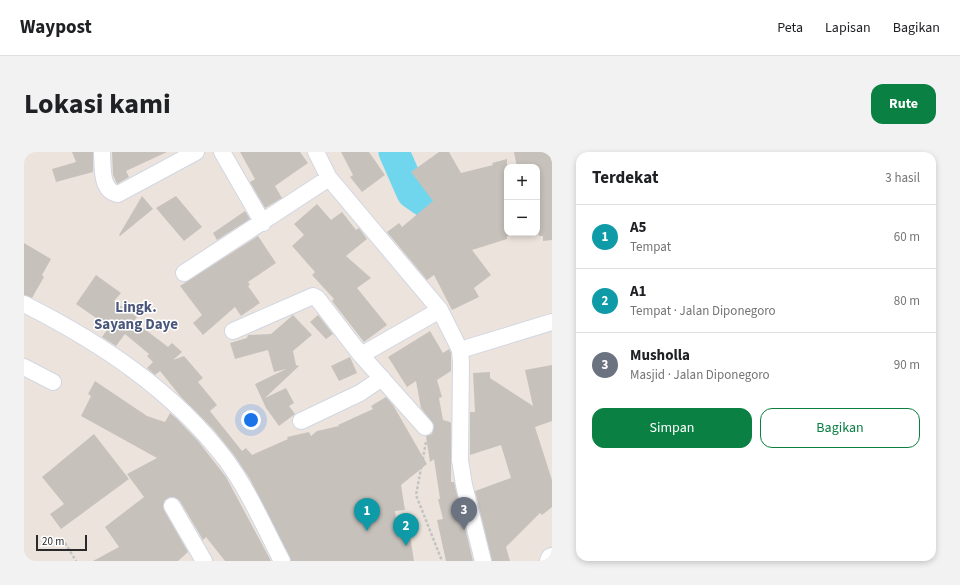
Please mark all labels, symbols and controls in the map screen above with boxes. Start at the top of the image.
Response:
text: Waypost [20,14,92,41]
text: Peta [777,18,803,38]
text: Lapisan [825,18,871,38]
text: Bagikan [893,18,940,38]
text: Lokasi kami [24,84,171,124]
button: Rute [871,84,936,124]
map controls [504,164,540,236]
button: + [504,164,540,200]
text: Terdekat [592,166,658,190]
text: 3 hasil [885,169,920,187]
button: − [504,200,540,236]
text: A5 [630,217,647,238]
text: 1 [602,228,608,246]
text: 60 m [894,228,920,246]
text: Tempat [630,238,671,256]
text: A1 [630,281,647,302]
text: 2 [602,292,608,310]
text: 80 m [894,292,920,310]
district label: Lingk. Sayang Daye [94,297,178,335]
text: Tempat · Jalan Diponegoro [630,302,776,320]
text: Musholla [630,345,690,366]
text: 3 [602,356,608,374]
text: 90 m [894,356,920,374]
text: Masjid · Jalan Diponegoro [630,366,770,384]
button: Simpan [592,408,752,448]
button: Bagikan [760,408,920,448]
your location [241,410,261,430]
pin: 3 [451,497,477,530]
pin: 1 [354,498,380,531]
pin: 2 [393,513,419,546]
scale bar [36,533,87,552]
text: 20 m [42,534,64,549]

